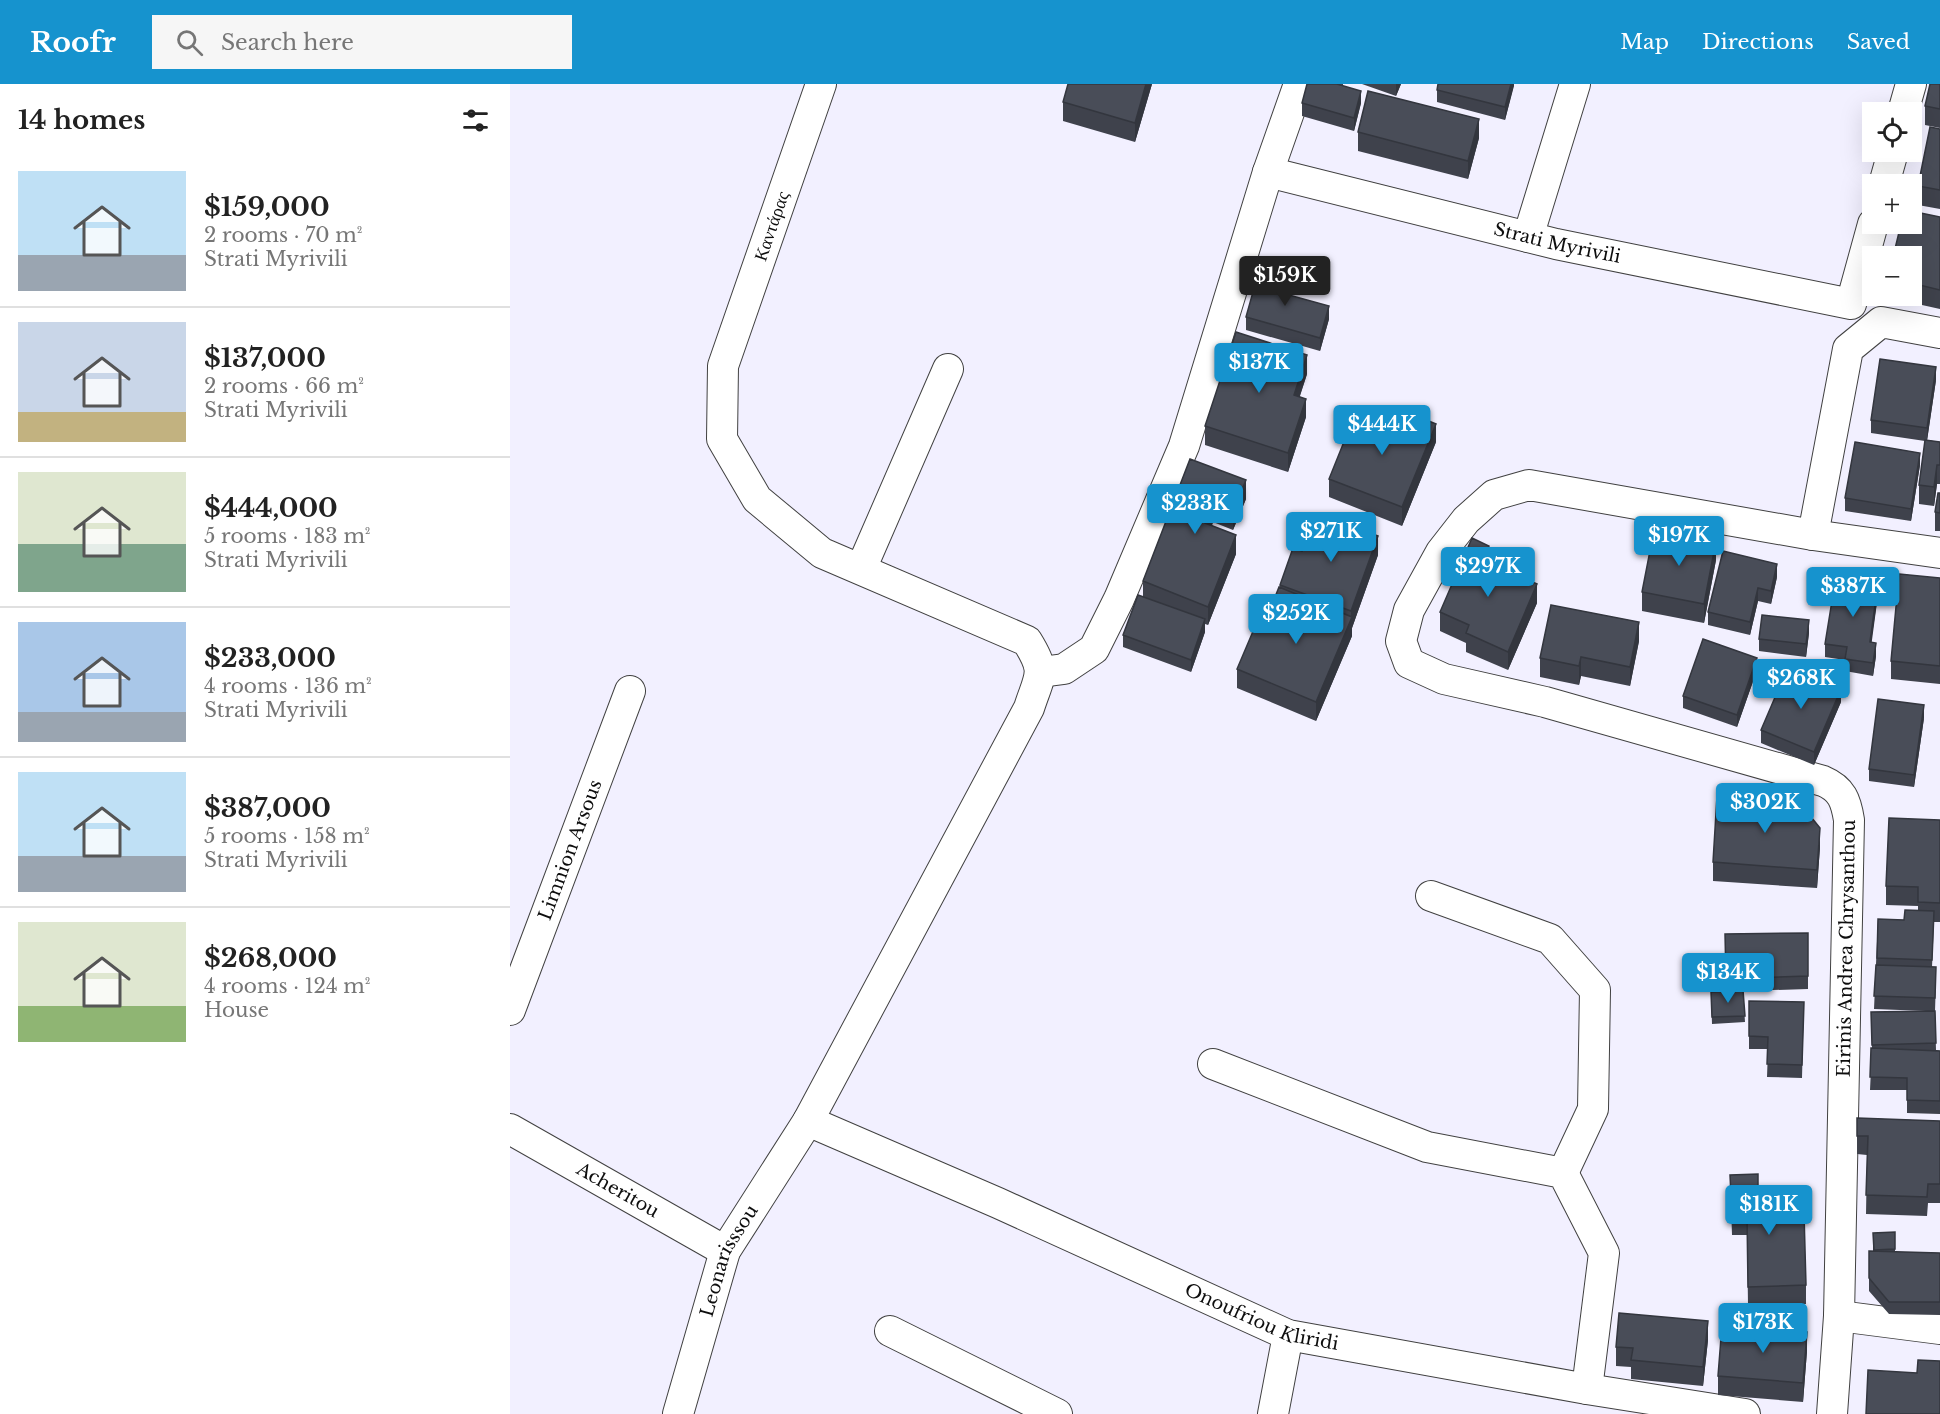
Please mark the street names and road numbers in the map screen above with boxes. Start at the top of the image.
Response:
street label: Καντάρας [749,188,794,264]
street label: Strati Myrivili [1492,218,1623,268]
street label: Limnion Arsous [534,777,607,923]
street label: Eirinis Andrea Chrysanthou [1833,819,1860,1077]
street label: Acheritou [572,1158,663,1222]
street label: Leonarisssou [696,1201,763,1319]
street label: Onoufriou Kliridi [1181,1278,1340,1355]

